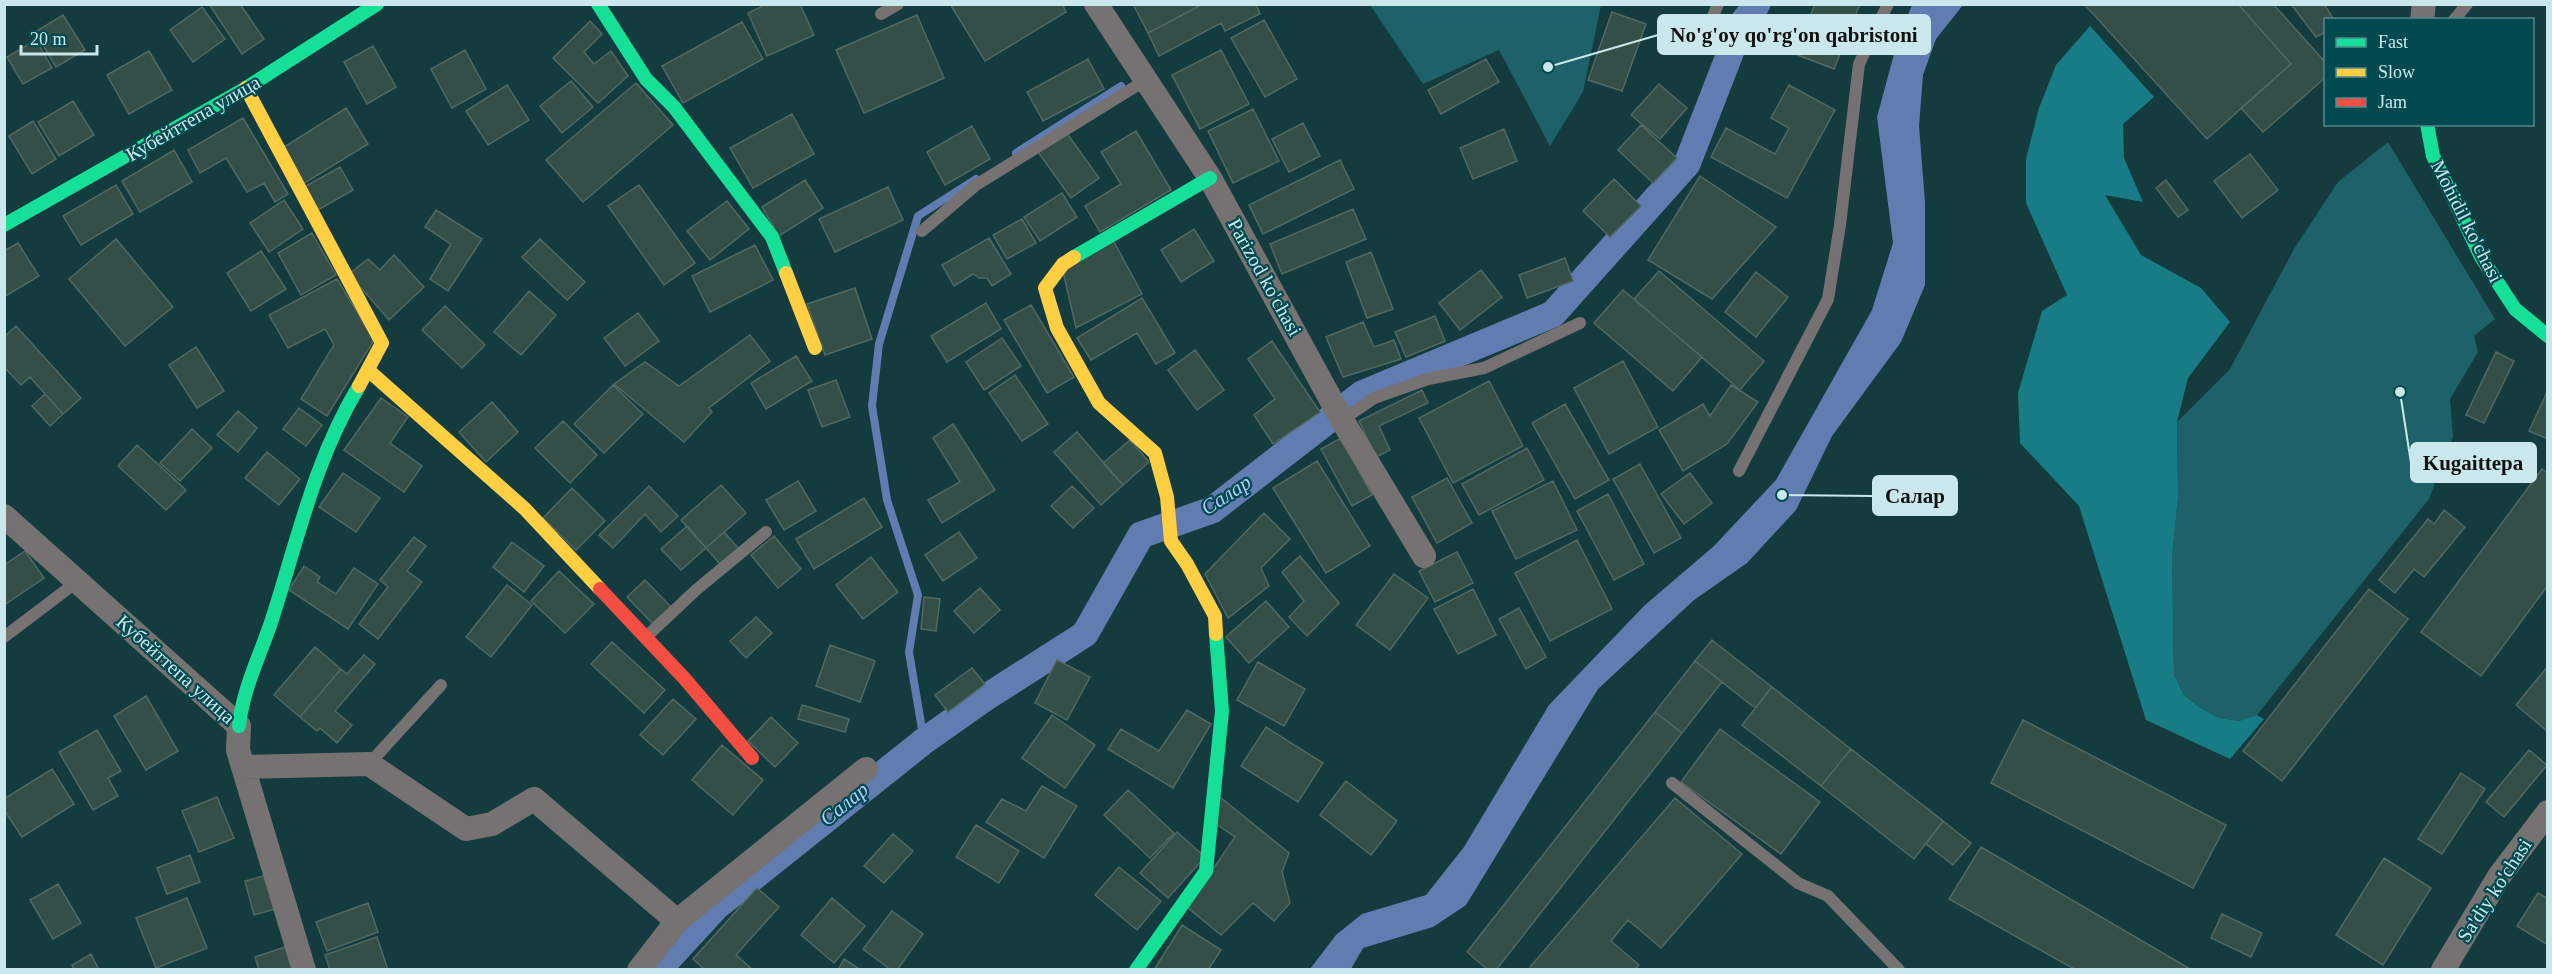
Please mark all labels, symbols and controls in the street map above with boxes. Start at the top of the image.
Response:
callout: No'g'oy qo'rg'on qabristoni [1658,15,1930,54]
scale bar [21,18,98,56]
legend [2324,18,2534,126]
text: No'g'oy qo'rg'on qabristoni [1670,23,1918,47]
text: 20 m [30,29,67,49]
text: Fast [2378,32,2408,52]
text: Slow [2378,62,2415,82]
street label: Кубейттепа улица [122,71,265,166]
text: Jam [2378,92,2407,112]
street label: Mohidil ko'chasi [2427,156,2507,286]
street label: Parizod ko'chasi [1224,214,1307,340]
callout: Kugaittepa [2411,443,2536,482]
text: Kugaittepa [2423,451,2524,475]
water label: Салар [1196,470,1256,520]
callout: Салар [1873,476,1957,515]
text: Салар [1885,484,1945,508]
street label: Кубейттепа улица [112,610,240,729]
water label: Салар [815,777,873,831]
street label: Sa'diy ko'chasi [2452,834,2537,946]

